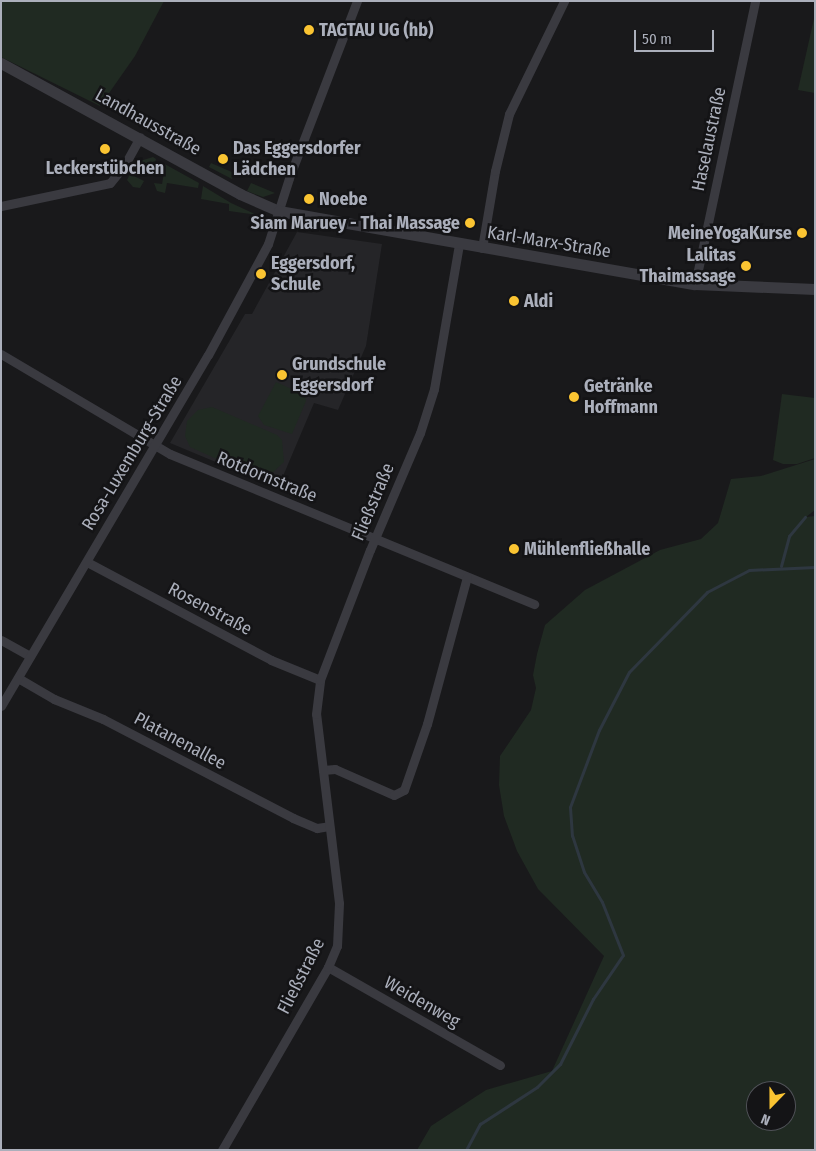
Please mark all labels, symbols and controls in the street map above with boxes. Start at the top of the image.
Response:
place label: TAGTAU UG (hb) [319,19,433,41]
scale bar [636,20,716,52]
marker: TAGTAU UG (hb) [303,24,315,36]
text: 50 m [642,30,672,48]
street label: Landhausstraße [91,84,205,160]
street label: Haselaustraße [687,85,731,193]
place label: Das Eggersdorfer Lädchen [233,138,361,180]
marker: Leckerstübchen [99,143,111,155]
marker: Das Eggersdorfer Lädchen [217,153,229,165]
place label: Leckerstübchen [46,157,164,179]
place label: Noebe [319,188,367,210]
marker: Noebe [303,193,315,205]
place label: Siam Maruey - Thai Massage [251,212,460,234]
marker: Siam Maruey - Thai Massage [464,217,476,229]
street label: Karl-Marx-Straße [486,222,612,262]
place label: MeineYogaKurse [668,222,792,244]
marker: MeineYogaKurse [796,227,808,239]
place label: Lalitas Thaimassage [640,245,736,288]
place label: Eggersdorf, Schule [271,253,355,296]
marker: Lalitas Thaimassage [740,260,752,272]
marker: Eggersdorf, Schule [255,268,267,280]
place label: Aldi [524,290,553,312]
marker: Aldi [508,295,520,307]
place label: Grundschule Eggersdorf [292,354,386,396]
marker: Grundschule Eggersdorf [276,369,288,381]
street label: Rosa-Luxemburg-Straße [77,372,187,534]
place label: Getränke Hoffmann [584,376,658,418]
marker: Getränke Hoffmann [568,391,580,403]
street label: Rotdornstraße [214,447,320,507]
street label: Fließstraße [347,460,399,544]
place label: Mühlenfließhalle [524,538,650,560]
marker: Mühlenfließhalle [508,543,520,555]
street label: Rosenstraße [164,578,256,640]
street label: Platanenallee [130,708,230,774]
street label: Fließstraße [273,934,329,1018]
street label: Weidenweg [380,972,464,1032]
north arrow [746,1081,796,1131]
text: N [759,1110,773,1129]

